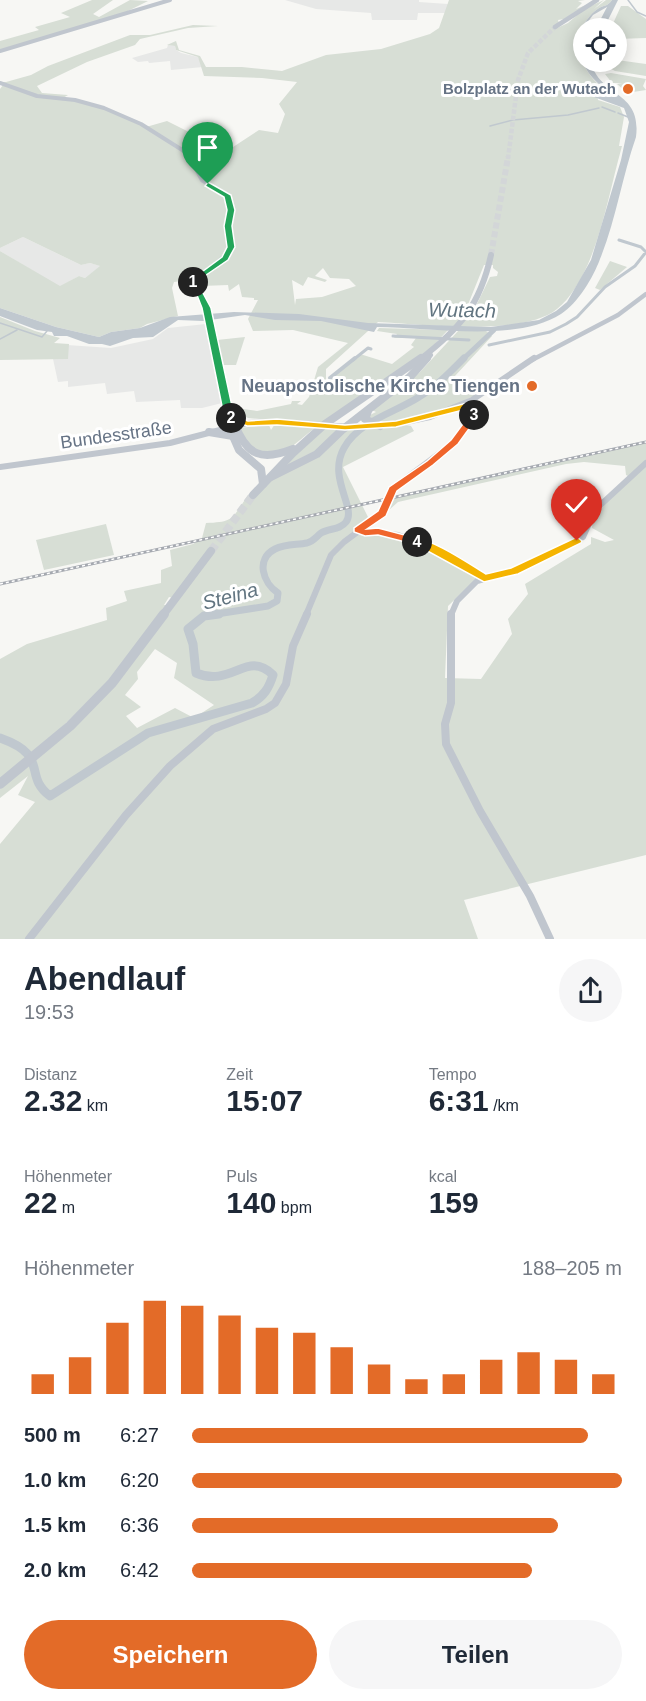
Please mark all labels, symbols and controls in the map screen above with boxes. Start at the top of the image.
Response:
map controls [573,18,627,72]
button: locate [573,18,627,72]
place label: Bolzplatz an der Wutach [443,80,616,97]
marker: Bolzplatz an der Wutach [621,82,635,96]
pin [182,122,233,184]
icon: arrive [191,131,224,164]
pin: 1 [178,267,208,297]
text: 1 [189,273,197,290]
water label: Wutach [428,298,496,322]
place label: Neuapostolische Kirche Tiengen [241,376,520,396]
marker: Neuapostolische Kirche Tiengen [525,379,539,393]
pin: 3 [459,400,489,430]
pin: 2 [216,403,246,433]
text: 3 [470,406,478,423]
text: 2 [227,409,235,426]
street label: Bundesstraße [59,417,173,453]
pin [551,479,602,541]
icon: check [560,488,593,521]
pin: 4 [402,527,432,557]
text: 4 [413,533,421,550]
water label: Steina [200,578,260,614]
button: share [559,959,622,1022]
text: Abendlauf [24,960,185,997]
text: 19:53 [24,1001,74,1023]
text: Distanz [24,1066,77,1083]
text: Zeit [226,1066,253,1083]
text: Tempo [429,1066,477,1083]
text: 2.32 [24,1084,82,1117]
text: 15:07 [226,1084,303,1117]
text: 6:31 [429,1084,489,1117]
text: km [82,1097,108,1114]
text: /km [489,1097,519,1114]
text: Höhenmeter [24,1168,112,1185]
text: Puls [226,1168,257,1185]
text: kcal [429,1168,457,1185]
text: 22 [24,1186,57,1219]
text: 140 [226,1186,276,1219]
text: 159 [429,1186,479,1219]
text: m [57,1199,75,1216]
text: bpm [276,1199,312,1216]
text: Höhenmeter [24,1257,134,1279]
text: 188–205 m [522,1257,622,1279]
text: 500 m [24,1424,81,1446]
text: 6:27 [120,1424,159,1446]
text: 1.0 km [24,1469,86,1491]
text: 6:20 [120,1469,159,1491]
text: 1.5 km [24,1514,86,1536]
text: 6:36 [120,1514,159,1536]
text: 2.0 km [24,1559,86,1581]
text: 6:42 [120,1559,159,1581]
button: Speichern [24,1620,317,1689]
button: Teilen [329,1620,622,1689]

